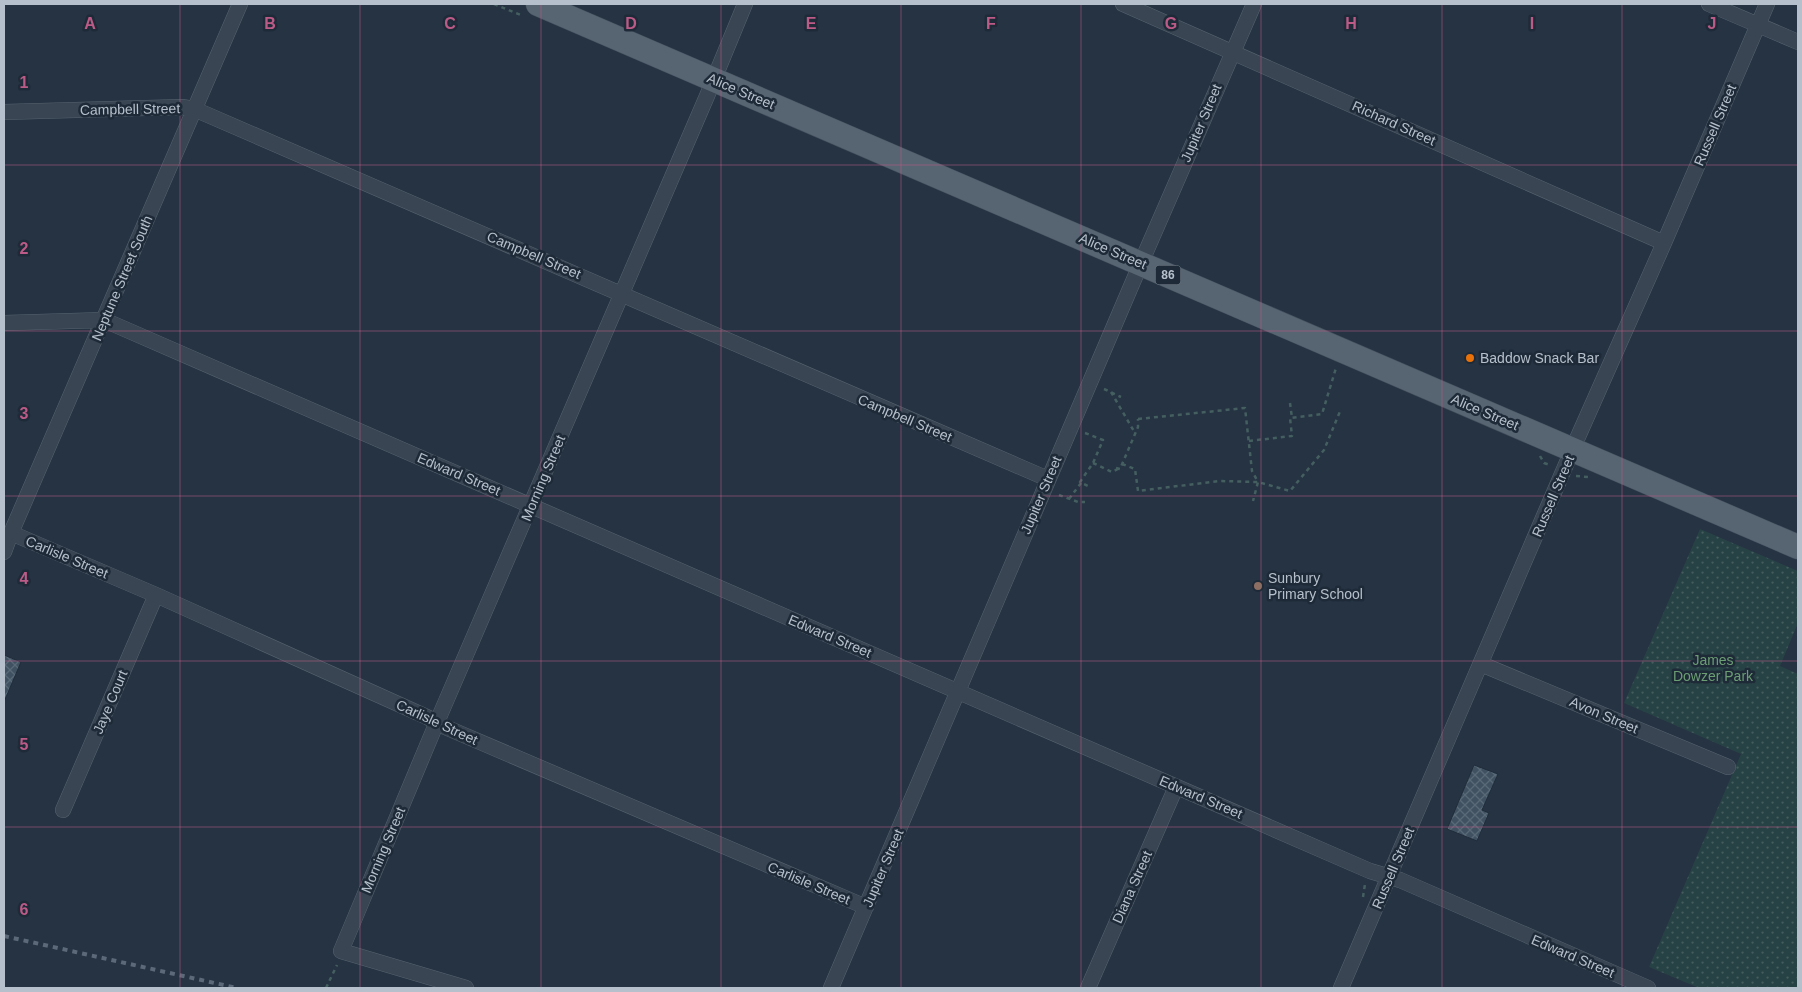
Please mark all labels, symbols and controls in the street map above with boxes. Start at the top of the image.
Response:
text: A [84,15,96,32]
text: B [264,15,276,32]
text: C [444,15,456,32]
text: D [625,15,637,32]
text: E [806,15,817,32]
text: F [986,15,996,32]
text: G [1165,15,1177,32]
text: H [1345,15,1357,32]
text: I [1530,15,1534,32]
text: J [1708,15,1716,32]
street label: Alice Street [705,70,777,112]
text: 1 [20,74,29,91]
street label: Jupiter Street [1177,81,1225,164]
street label: Russell Street [1691,82,1739,168]
street label: Richard Street [1350,97,1438,149]
street label: Campbell Street [80,100,180,118]
street label: Neptune Street South [88,213,156,343]
street label: Campbell Street [485,228,583,282]
street label: Alice Street [1077,230,1149,272]
text: 2 [20,240,29,257]
road number: 86 [1156,266,1180,284]
place label: Baddow Snack Bar [1480,350,1599,366]
marker: Baddow Snack Bar [1464,352,1476,364]
street label: Campbell Street [856,391,954,445]
street label: Alice Street [1449,391,1521,433]
text: 3 [20,405,29,422]
street label: Morning Street [518,433,568,523]
street label: Edward Street [415,449,503,499]
street label: Jupiter Street [1017,453,1065,536]
street label: Russell Street [1529,453,1577,539]
street label: Carlisle Street [23,532,111,582]
text: 4 [20,570,29,587]
place label: Sunbury Primary School [1268,570,1363,602]
marker: Sunbury Primary School [1252,580,1264,592]
street label: Edward Street [786,611,874,661]
park label: James Dowzer Park [1673,652,1754,684]
street label: Jaye Court [89,668,131,736]
street label: Avon Street [1567,693,1641,737]
street label: Carlisle Street [394,696,480,748]
text: 5 [20,736,29,753]
street label: Edward Street [1157,772,1245,822]
street label: Morning Street [358,805,408,895]
street label: Russell Street [1369,825,1417,911]
street label: Jupiter Street [859,826,907,909]
street label: Diana Street [1109,848,1155,926]
street label: Carlisle Street [765,858,853,908]
text: 6 [20,901,29,918]
street label: Edward Street [1529,931,1617,981]

